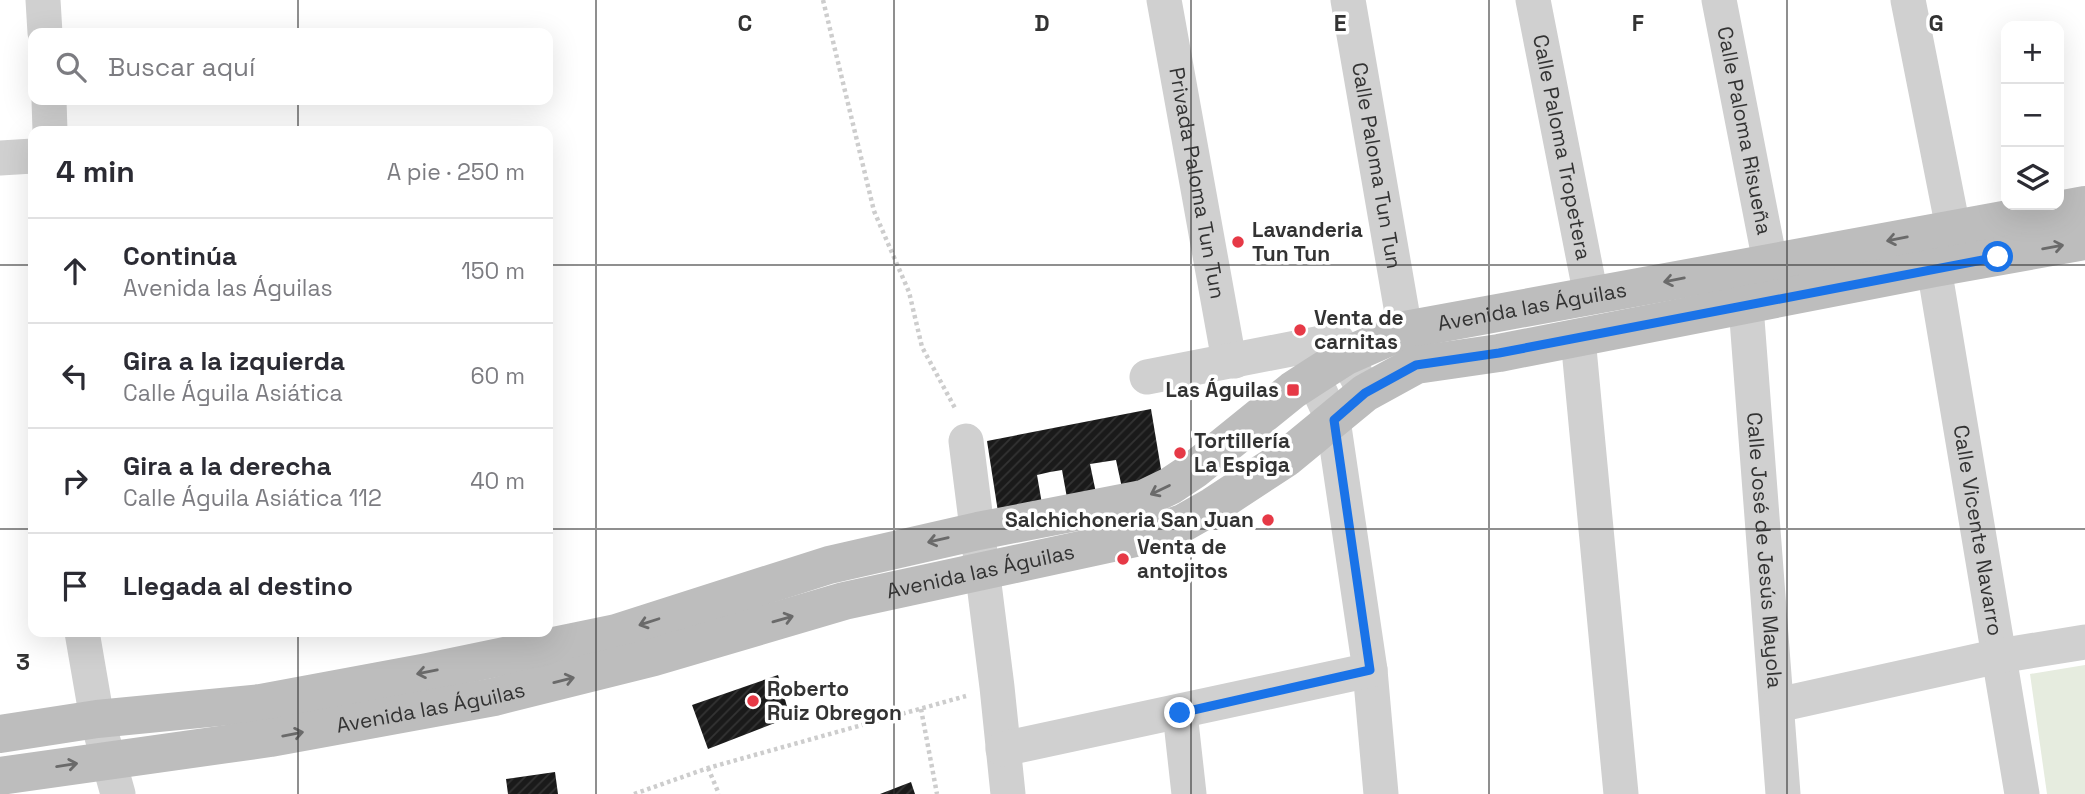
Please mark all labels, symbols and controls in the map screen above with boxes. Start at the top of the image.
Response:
text: C [738,8,752,38]
text: D [1034,8,1050,38]
text: E [1334,8,1346,38]
text: F [1632,8,1644,38]
text: G [1928,8,1944,38]
map controls [2001,21,2064,210]
button: + [2001,21,2064,84]
street label: Calle Paloma Risueña [1711,24,1778,237]
search box [28,28,553,105]
street label: Calle Paloma Tropetera [1527,32,1598,262]
icon: search [52,48,90,86]
text: Buscar aquí [108,50,255,84]
street label: Calle Paloma Tun Tun [1346,60,1408,271]
street label: Privada Paloma Tun Tun [1163,65,1232,301]
button: − [2001,84,2064,147]
button: layers [2001,147,2064,210]
text: 4 min [56,152,135,191]
text: A pie · 250 m [387,157,525,187]
place label: Lavanderia Tun Tun [1252,216,1363,267]
one-way arrow [1886,232,1909,246]
marker: Lavanderia Tun Tun [1230,234,1246,250]
text: Continúa [123,239,237,273]
one-way arrow [2041,240,2063,254]
route start [1982,241,2013,272]
icon: ahead [56,252,94,290]
text: 150 m [461,256,525,286]
text: Avenida las Águilas [123,273,333,303]
one-way arrow [1663,274,1686,287]
street label: Avenida las Águilas [1435,276,1629,337]
place label: Venta de carnitas [1314,304,1404,355]
marker: Venta de carnitas [1292,322,1308,338]
text: Gira a la izquierda [123,344,345,378]
icon: left [56,357,94,395]
text: 60 m [470,361,525,391]
place label: Las Águilas [1166,376,1279,403]
text: Calle Águila Asiática [123,378,343,408]
marker: Las Águilas [1285,382,1301,398]
street label: Calle José de Jesús Mayola [1741,411,1789,689]
street label: Calle Vicente Navarro [1947,423,2009,638]
place label: Tortillería La Espiga [1194,427,1290,478]
marker: Tortillería La Espiga [1172,445,1188,461]
text: Gira a la derecha [123,449,332,483]
icon: right [56,462,94,500]
text: 40 m [470,466,525,496]
text: Calle Águila Asiática 112 [123,483,382,513]
one-way arrow [1150,484,1171,498]
place label: Salchichoneria San Juan [1005,506,1254,533]
marker: Salchichoneria San Juan [1260,512,1276,528]
place label: Venta de antojitos [1137,533,1228,584]
one-way arrow [927,534,950,547]
street label: Avenida las Águilas [884,538,1077,604]
marker: Venta de antojitos [1115,551,1131,567]
icon: arrive [56,567,94,605]
text: Llegada al destino [123,569,353,603]
one-way arrow [772,612,794,625]
one-way arrow [638,616,660,629]
text: 3 [16,647,30,677]
one-way arrow [416,665,439,679]
one-way arrow [552,672,575,686]
place label: Roberto Ruiz Obregon [767,675,902,726]
street label: Avenida las Águilas [334,676,528,739]
marker: Roberto Ruiz Obregon [745,693,761,709]
route end [1164,697,1195,728]
one-way arrow [281,727,304,740]
one-way arrow [56,758,78,771]

